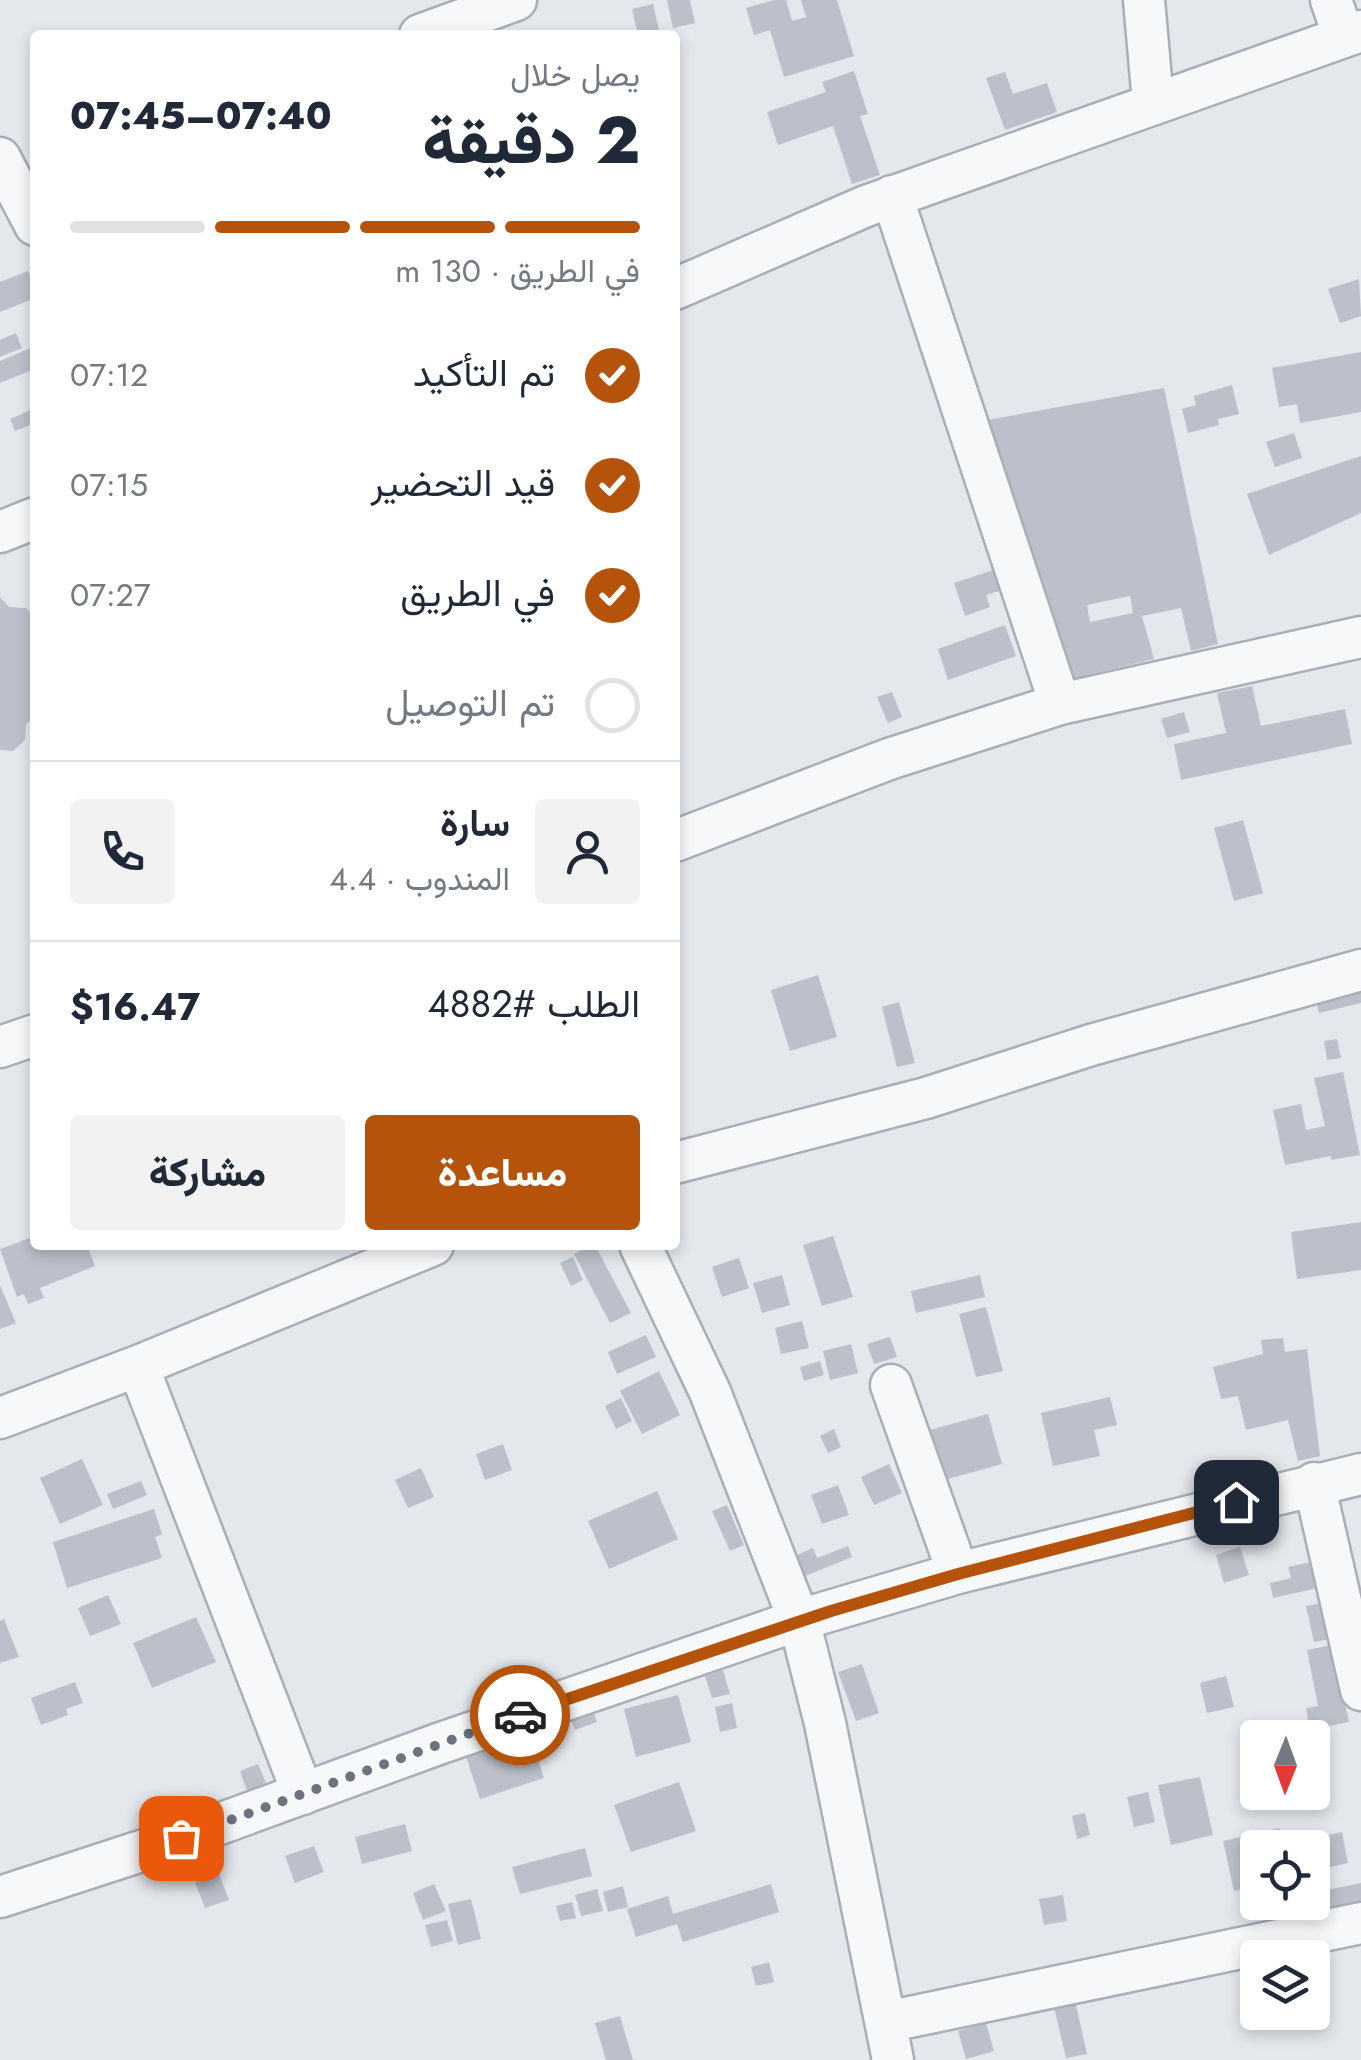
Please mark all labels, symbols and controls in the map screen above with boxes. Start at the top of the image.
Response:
text: يصل خلال [510,52,640,98]
text: 07:40–07:45 [70,88,332,143]
text: 2 دقيقة [422,93,640,187]
text: في الطريق · 130 m [395,248,640,294]
text: تم التأكيد [413,345,555,400]
icon: check [585,348,640,403]
text: 07:12 [70,352,148,398]
text: قيد التحضير [371,455,555,510]
icon: check [585,458,640,513]
text: 07:15 [70,462,148,508]
text: في الطريق [400,565,555,620]
icon: check [585,568,640,623]
text: 07:27 [70,572,151,618]
text: تم التوصيل [385,675,555,730]
text: سارة [440,795,510,850]
button: phone [70,799,175,904]
button: person [535,799,640,904]
text: المندوب · 4.4 [329,856,510,902]
text: الطلب #4882 [428,976,640,1031]
text: $16.47 [70,979,200,1034]
button: مشاركة [70,1115,345,1230]
button: مساعدة [365,1115,640,1230]
pin [1194,1460,1279,1545]
icon: home [1209,1475,1264,1530]
courier [470,1665,570,1765]
icon: car [493,1688,548,1743]
north arrow [1240,1720,1330,1810]
map controls [1240,1720,1330,2030]
pin [139,1796,224,1881]
icon: bag [154,1811,209,1866]
button: locate [1240,1830,1330,1920]
button: layers [1240,1940,1330,2030]

